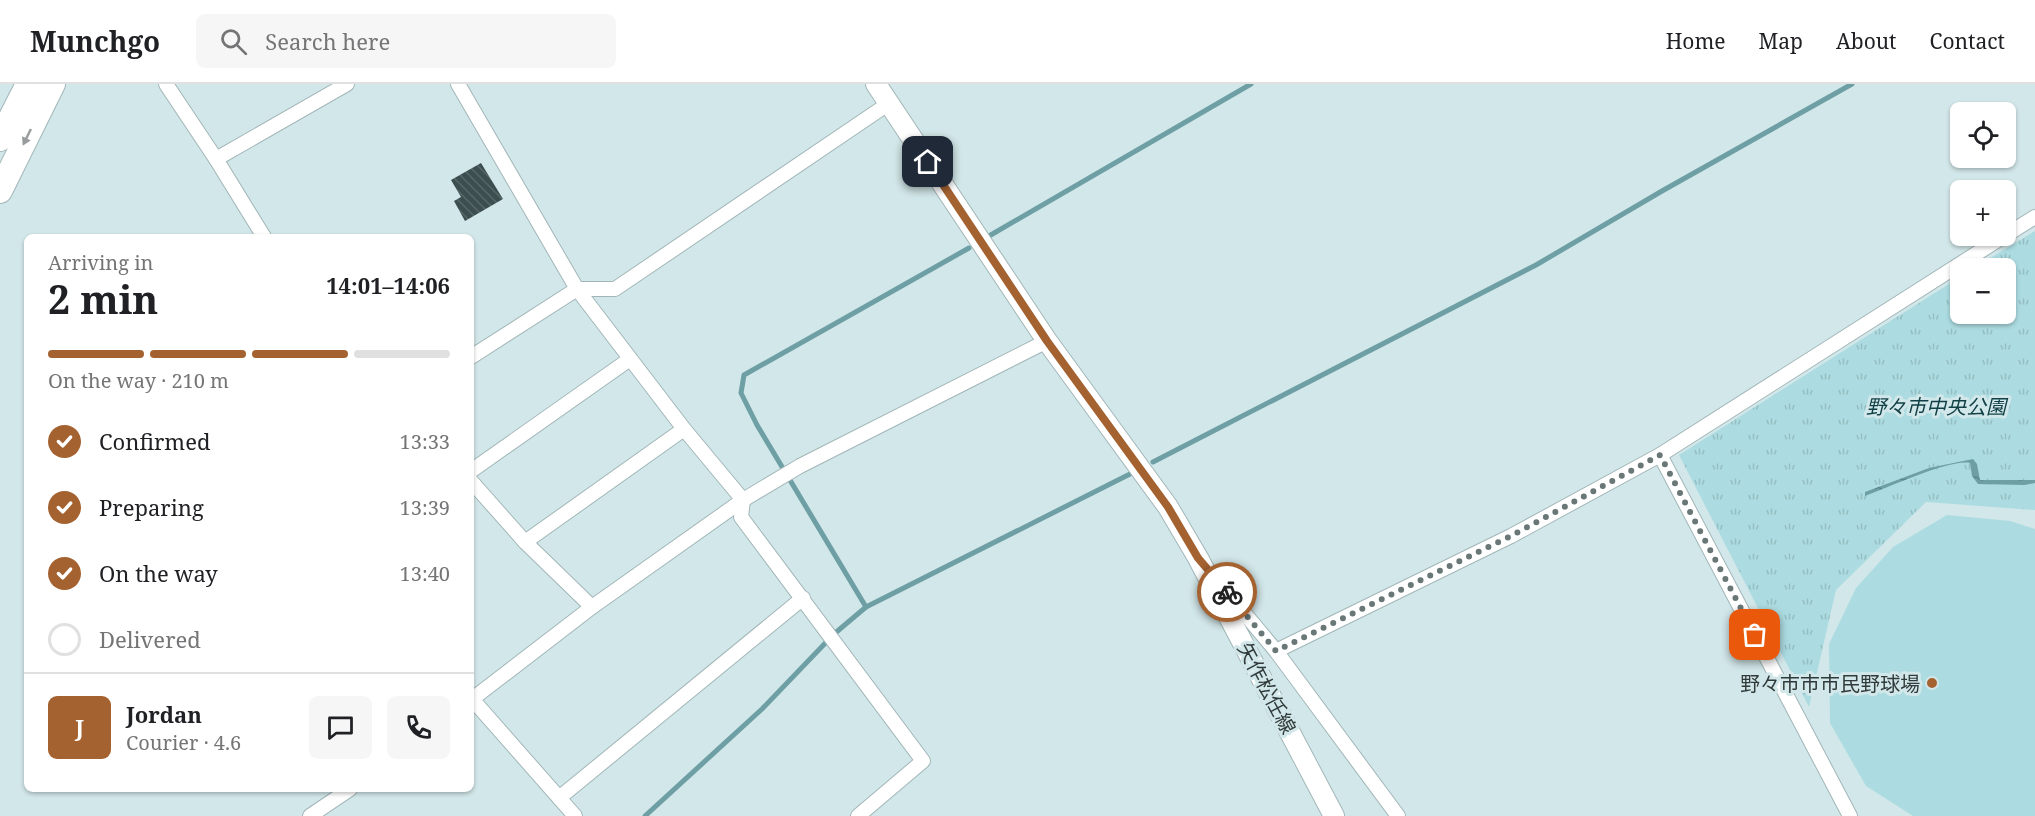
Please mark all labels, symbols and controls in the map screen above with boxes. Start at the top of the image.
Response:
search box [196,14,616,68]
text: Munchgo [30,22,160,60]
icon: search [217,25,250,58]
text: Search here [265,26,390,56]
text: Home [1666,27,1726,55]
text: Map [1759,27,1803,55]
text: About [1836,27,1897,55]
text: Contact [1930,27,2005,55]
map controls [1950,102,2016,324]
button: locate [1950,102,2016,168]
one-way arrow [23,128,32,145]
pin [902,136,953,187]
icon: home [911,145,944,178]
button: + [1950,180,2016,246]
text: Arriving in [48,249,153,276]
button: − [1950,258,2016,324]
text: 14:01–14:06 [326,270,450,300]
text: 2 min [48,272,158,325]
text: On the way · 210 m [48,367,229,394]
park label: 野々市中央公園 [1866,393,2009,420]
icon: check [48,425,81,458]
text: Confirmed [99,426,210,456]
text: 13:33 [400,428,450,455]
icon: check [48,491,81,524]
text: Preparing [99,492,204,522]
text: 13:39 [400,494,450,521]
icon: check [48,557,81,590]
text: On the way [99,558,218,588]
text: 13:40 [400,560,450,587]
courier [1197,562,1257,622]
icon: bike [1211,576,1244,609]
pin [1729,609,1780,660]
icon: bag [1738,618,1771,651]
text: Delivered [99,624,201,654]
street label: 矢作松任線 [1232,638,1302,738]
place label: 野々市市市民野球場 [1740,670,1920,697]
marker: 野々市市市民野球場 [1925,676,1939,690]
button: chat [309,696,372,759]
button: phone [387,696,450,759]
text: Jordan [126,699,202,729]
text: J [75,712,84,742]
text: Courier · 4.6 [126,729,241,756]

